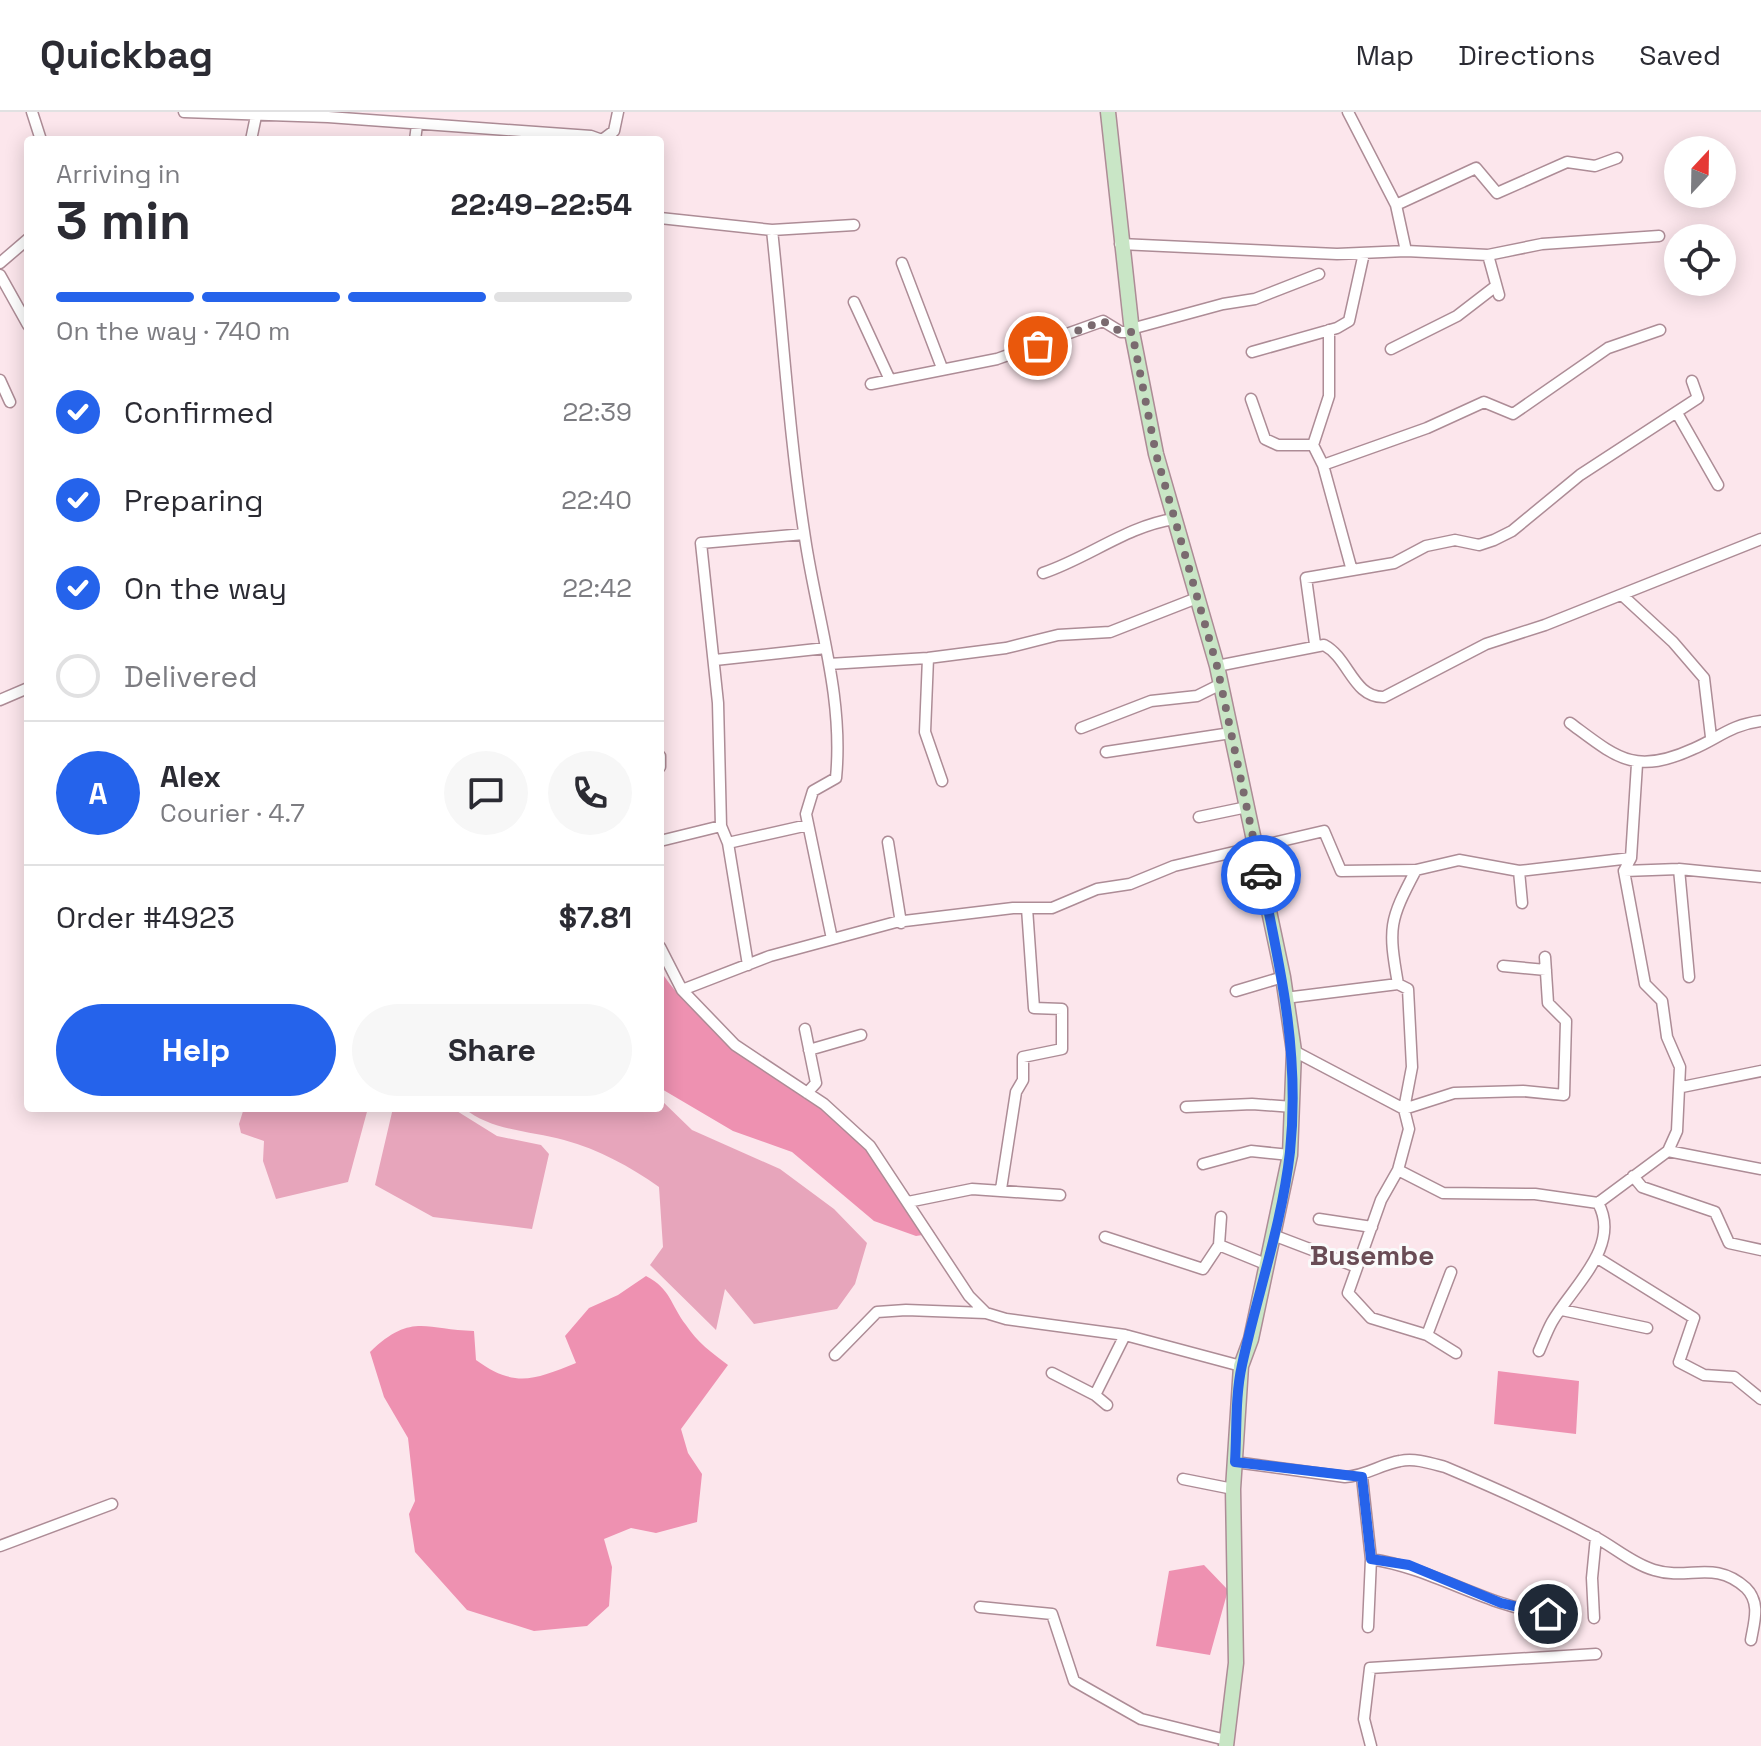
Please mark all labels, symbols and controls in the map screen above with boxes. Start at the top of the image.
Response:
text: Quickbag [40,31,213,79]
text: Map [1356,37,1414,73]
text: Directions [1458,37,1595,73]
text: Saved [1639,37,1721,73]
north arrow [1664,136,1736,208]
map controls [1664,136,1736,296]
text: Arriving in [56,157,180,191]
text: 22:49–22:54 [451,185,632,224]
text: 3 min [56,188,191,254]
button: locate [1664,224,1736,296]
pin [1004,312,1072,380]
text: On the way · 740 m [56,314,290,348]
icon: bag [1016,324,1060,368]
icon: check [56,390,100,434]
text: Confirmed [124,393,274,432]
text: 22:39 [562,395,632,429]
icon: check [56,478,100,522]
text: Preparing [124,481,263,520]
text: 22:40 [561,483,632,517]
icon: check [56,566,100,610]
text: On the way [124,569,287,608]
text: 22:42 [562,571,632,605]
text: Delivered [124,657,258,696]
button: chat [444,751,528,835]
button: phone [548,751,632,835]
text: Alex [160,757,221,796]
text: A [88,774,108,813]
text: Courier · 4.7 [160,796,305,830]
courier [1221,835,1301,915]
icon: car [1239,853,1283,897]
text: Order #4923 [56,898,235,937]
text: $7.81 [559,898,632,937]
button: Help [56,1004,336,1096]
button: Share [352,1004,632,1096]
district label: Busembe [1310,1237,1434,1273]
pin [1514,1580,1582,1648]
icon: home [1526,1592,1570,1636]

